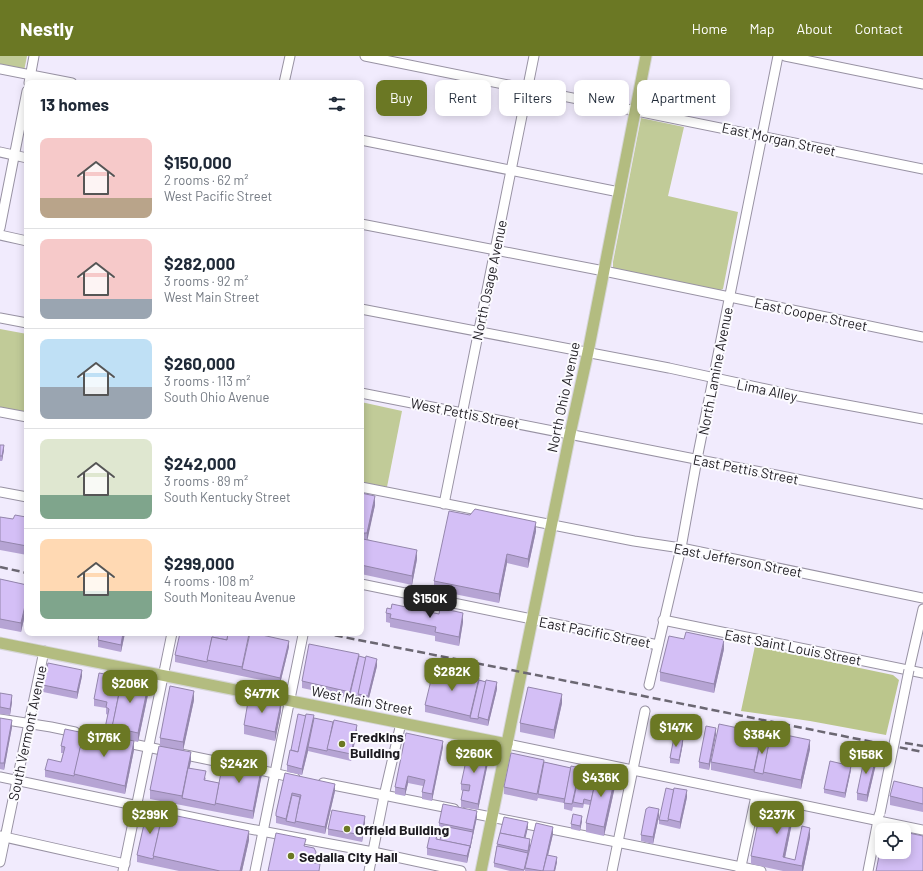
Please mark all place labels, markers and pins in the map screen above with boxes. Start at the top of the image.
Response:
pin: $150K [402,585,458,619]
pin: $282K [424,658,480,692]
pin: $206K [102,670,158,704]
pin: $477K [234,680,290,714]
pin: $147K [648,714,704,748]
pin: $384K [734,721,790,755]
pin: $176K [76,724,132,758]
place label: Fredkins Building [350,728,404,761]
marker: Fredkins Building [337,739,347,749]
pin: $260K [446,740,502,774]
pin: $158K [838,741,894,775]
pin: $242K [211,750,267,784]
pin: $436K [573,764,629,798]
pin: $299K [122,801,178,835]
pin: $237K [749,801,805,835]
place label: Offield Building [355,821,449,838]
marker: Offield Building [342,824,352,834]
place label: Sedalia City Hall [299,848,398,865]
marker: Sedalia City Hall [286,851,296,861]

